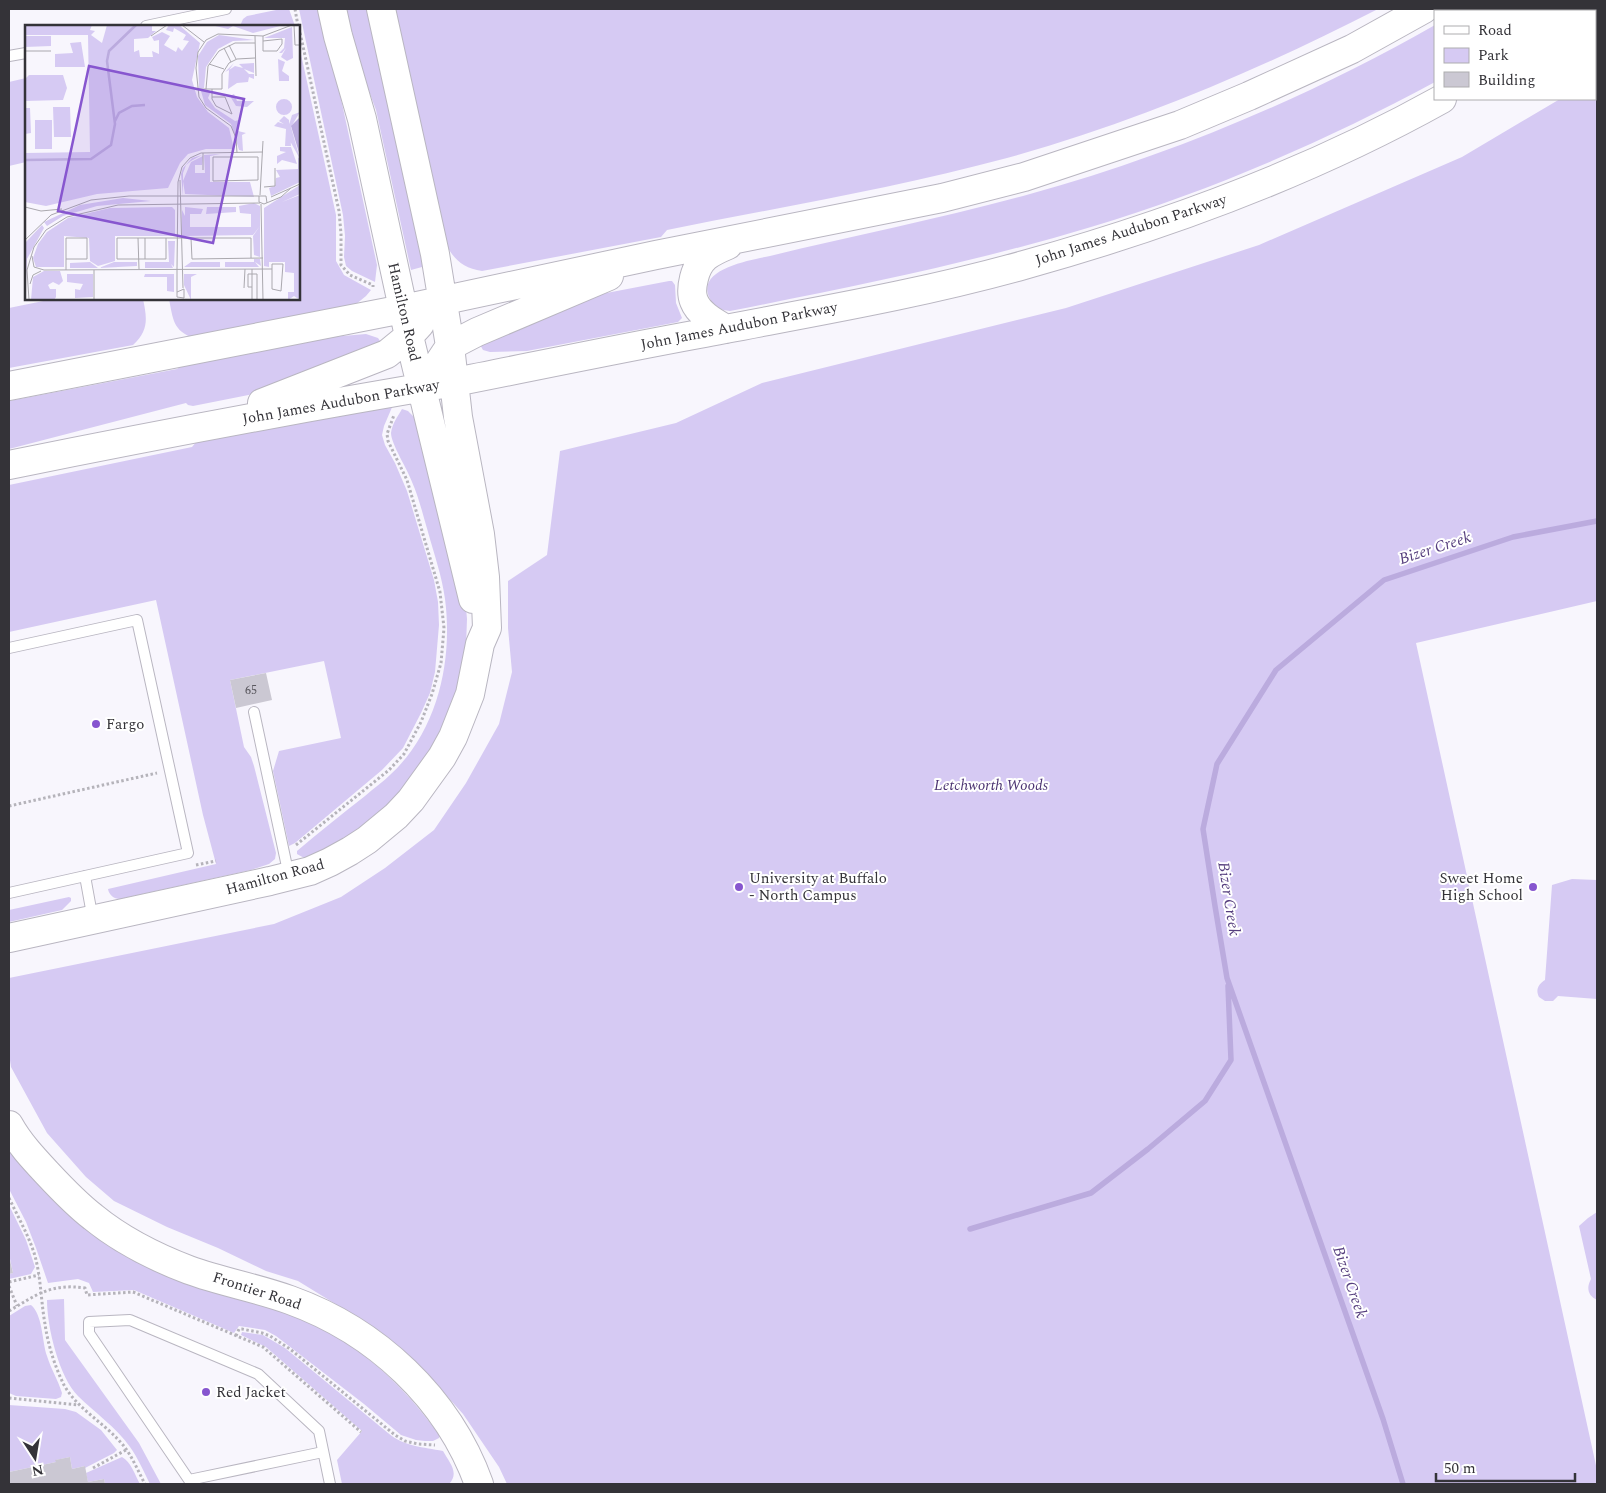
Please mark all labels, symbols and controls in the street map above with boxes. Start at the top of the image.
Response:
legend [1434,10,1596,100]
text: Road [1478,19,1512,42]
inset map [25,25,300,300]
text: Park [1478,44,1509,67]
text: Building [1478,69,1535,92]
street label: John James Audubon Parkway [1032,188,1230,272]
street label: Hamilton Road [381,260,427,364]
street label: John James Audubon Parkway [639,295,840,356]
street label: John James Audubon Parkway [241,373,442,431]
water label: Bizer Creek [1396,525,1475,571]
house number: 65 [245,681,257,700]
place label: Fargo [106,713,144,736]
marker: Fargo [90,718,102,730]
park label: Letchworth Woods [934,774,1049,797]
street label: Hamilton Road [223,853,327,901]
water label: Bizer Creek [1211,860,1247,938]
place label: University at Buffalo - North Campus [749,867,887,907]
place label: Sweet Home High School [1439,867,1523,907]
marker: University at Buffalo - North Campus [733,881,745,893]
marker: Sweet Home High School [1527,881,1539,893]
water label: Bizer Creek [1326,1243,1374,1322]
street label: Frontier Road [210,1266,304,1316]
place label: Red Jacket [216,1381,286,1404]
marker: Red Jacket [200,1386,212,1398]
north arrow [10,1433,60,1483]
scale bar [1436,1450,1575,1482]
text: 50 m [1444,1457,1476,1480]
text: N [30,1459,45,1482]

